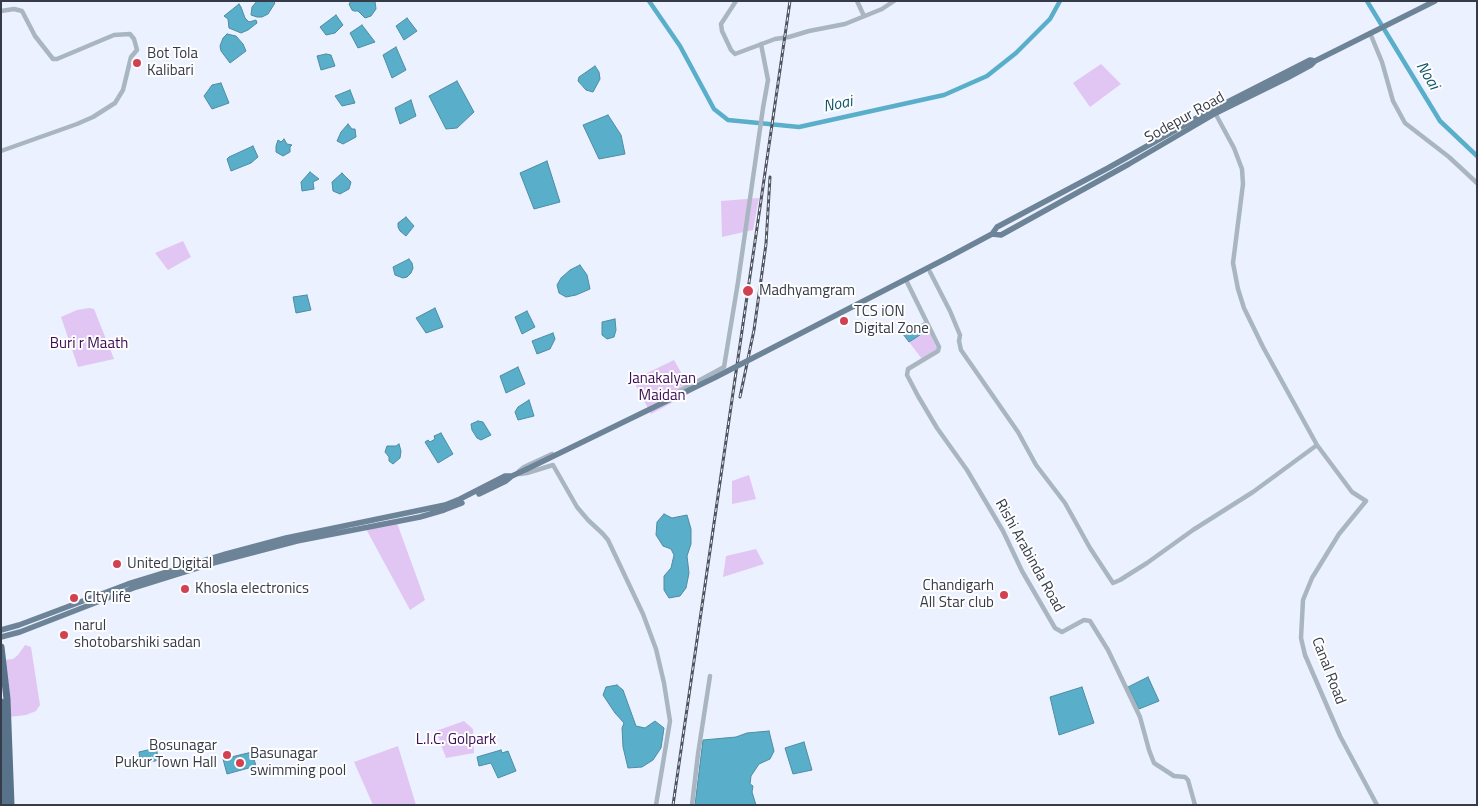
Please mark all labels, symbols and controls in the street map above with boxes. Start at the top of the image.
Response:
place label: Bot Tola Kalibari [147,45,198,80]
marker: Bot Tola Kalibari [131,57,143,69]
water label: Noai [1411,59,1443,93]
street label: Sodepur Road [1142,89,1228,147]
water label: Noai [822,93,854,117]
place label: Madhyamgram [759,282,855,300]
marker: Madhyamgram [741,284,755,298]
place label: TCS iON Digital Zone [854,303,929,338]
marker: TCS iON Digital Zone [838,315,850,327]
park label: Buri r Maath [50,335,128,353]
park label: Janakalyan Maidan [628,370,696,405]
street label: Rishi Arabinda Road [991,496,1067,616]
place label: United Digital [127,555,212,573]
marker: United Digital [111,558,123,570]
place label: Chandigarh All Star club [920,577,994,612]
place label: Khosla electronics [195,580,309,598]
marker: Khosla electronics [179,583,191,595]
place label: CIty life [84,589,131,607]
marker: Chandigarh All Star club [998,589,1010,601]
marker: CIty life [68,592,80,604]
place label: narul shotobarshiki sadan [74,617,201,652]
marker: narul shotobarshiki sadan [58,629,70,641]
street label: Canal Road [1307,635,1349,707]
park label: L.I.C. Golpark [416,731,496,749]
place label: Bosunagar Pukur Town Hall [115,737,217,772]
place label: Basunagar swimming pool [250,745,346,780]
marker: Bosunagar Pukur Town Hall [221,749,233,761]
marker: Basunagar swimming pool [234,757,246,769]

